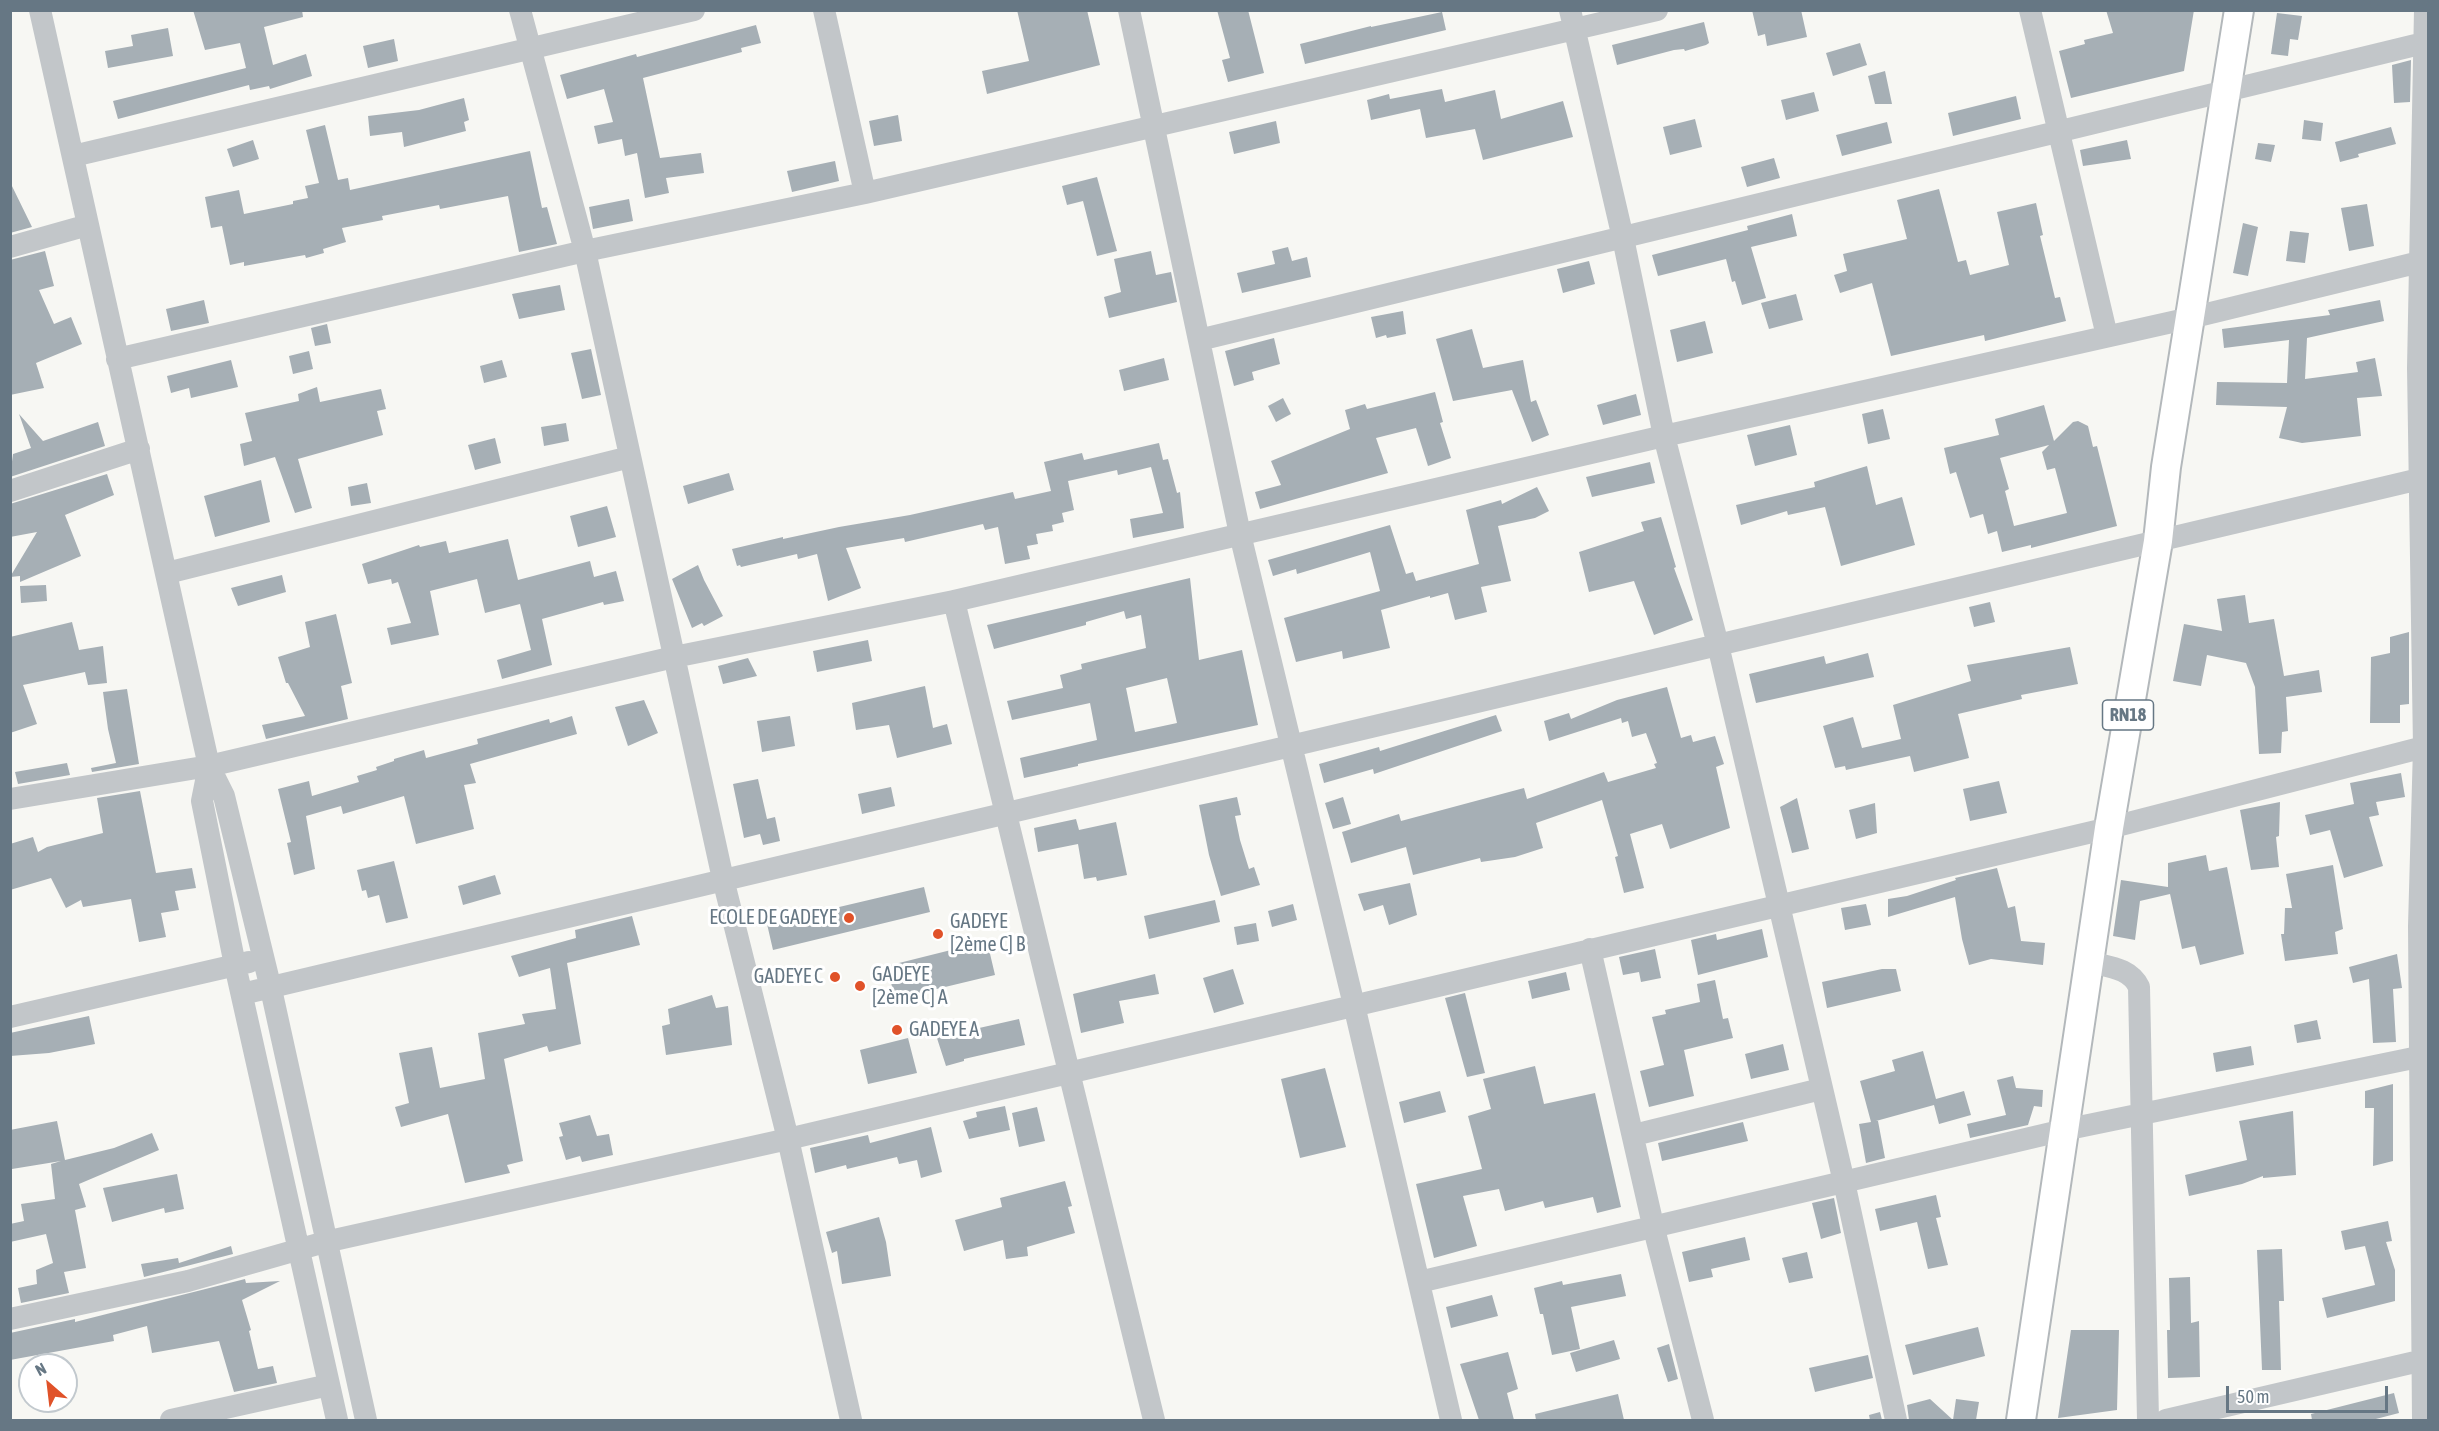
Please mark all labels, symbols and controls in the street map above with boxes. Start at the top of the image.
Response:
road number: RN18 [2102,700,2154,730]
place label: ECOLE DE GADEYE [709,906,837,930]
place label: GADEYE [2ème C] B [950,910,1025,957]
marker: ECOLE DE GADEYE [842,911,856,925]
marker: GADEYE [2ème C] B [931,927,945,941]
place label: GADEYE [2ème C] A [872,963,948,1010]
place label: GADEYE C [754,965,823,989]
marker: GADEYE C [828,970,842,984]
marker: GADEYE [2ème C] A [853,979,867,993]
place label: GADEYE A [909,1018,979,1042]
marker: GADEYE A [890,1023,904,1037]
north arrow [18,1353,78,1413]
text: N [32,1359,49,1379]
scale bar [2229,1374,2391,1412]
text: 50 m [2237,1386,2269,1407]

